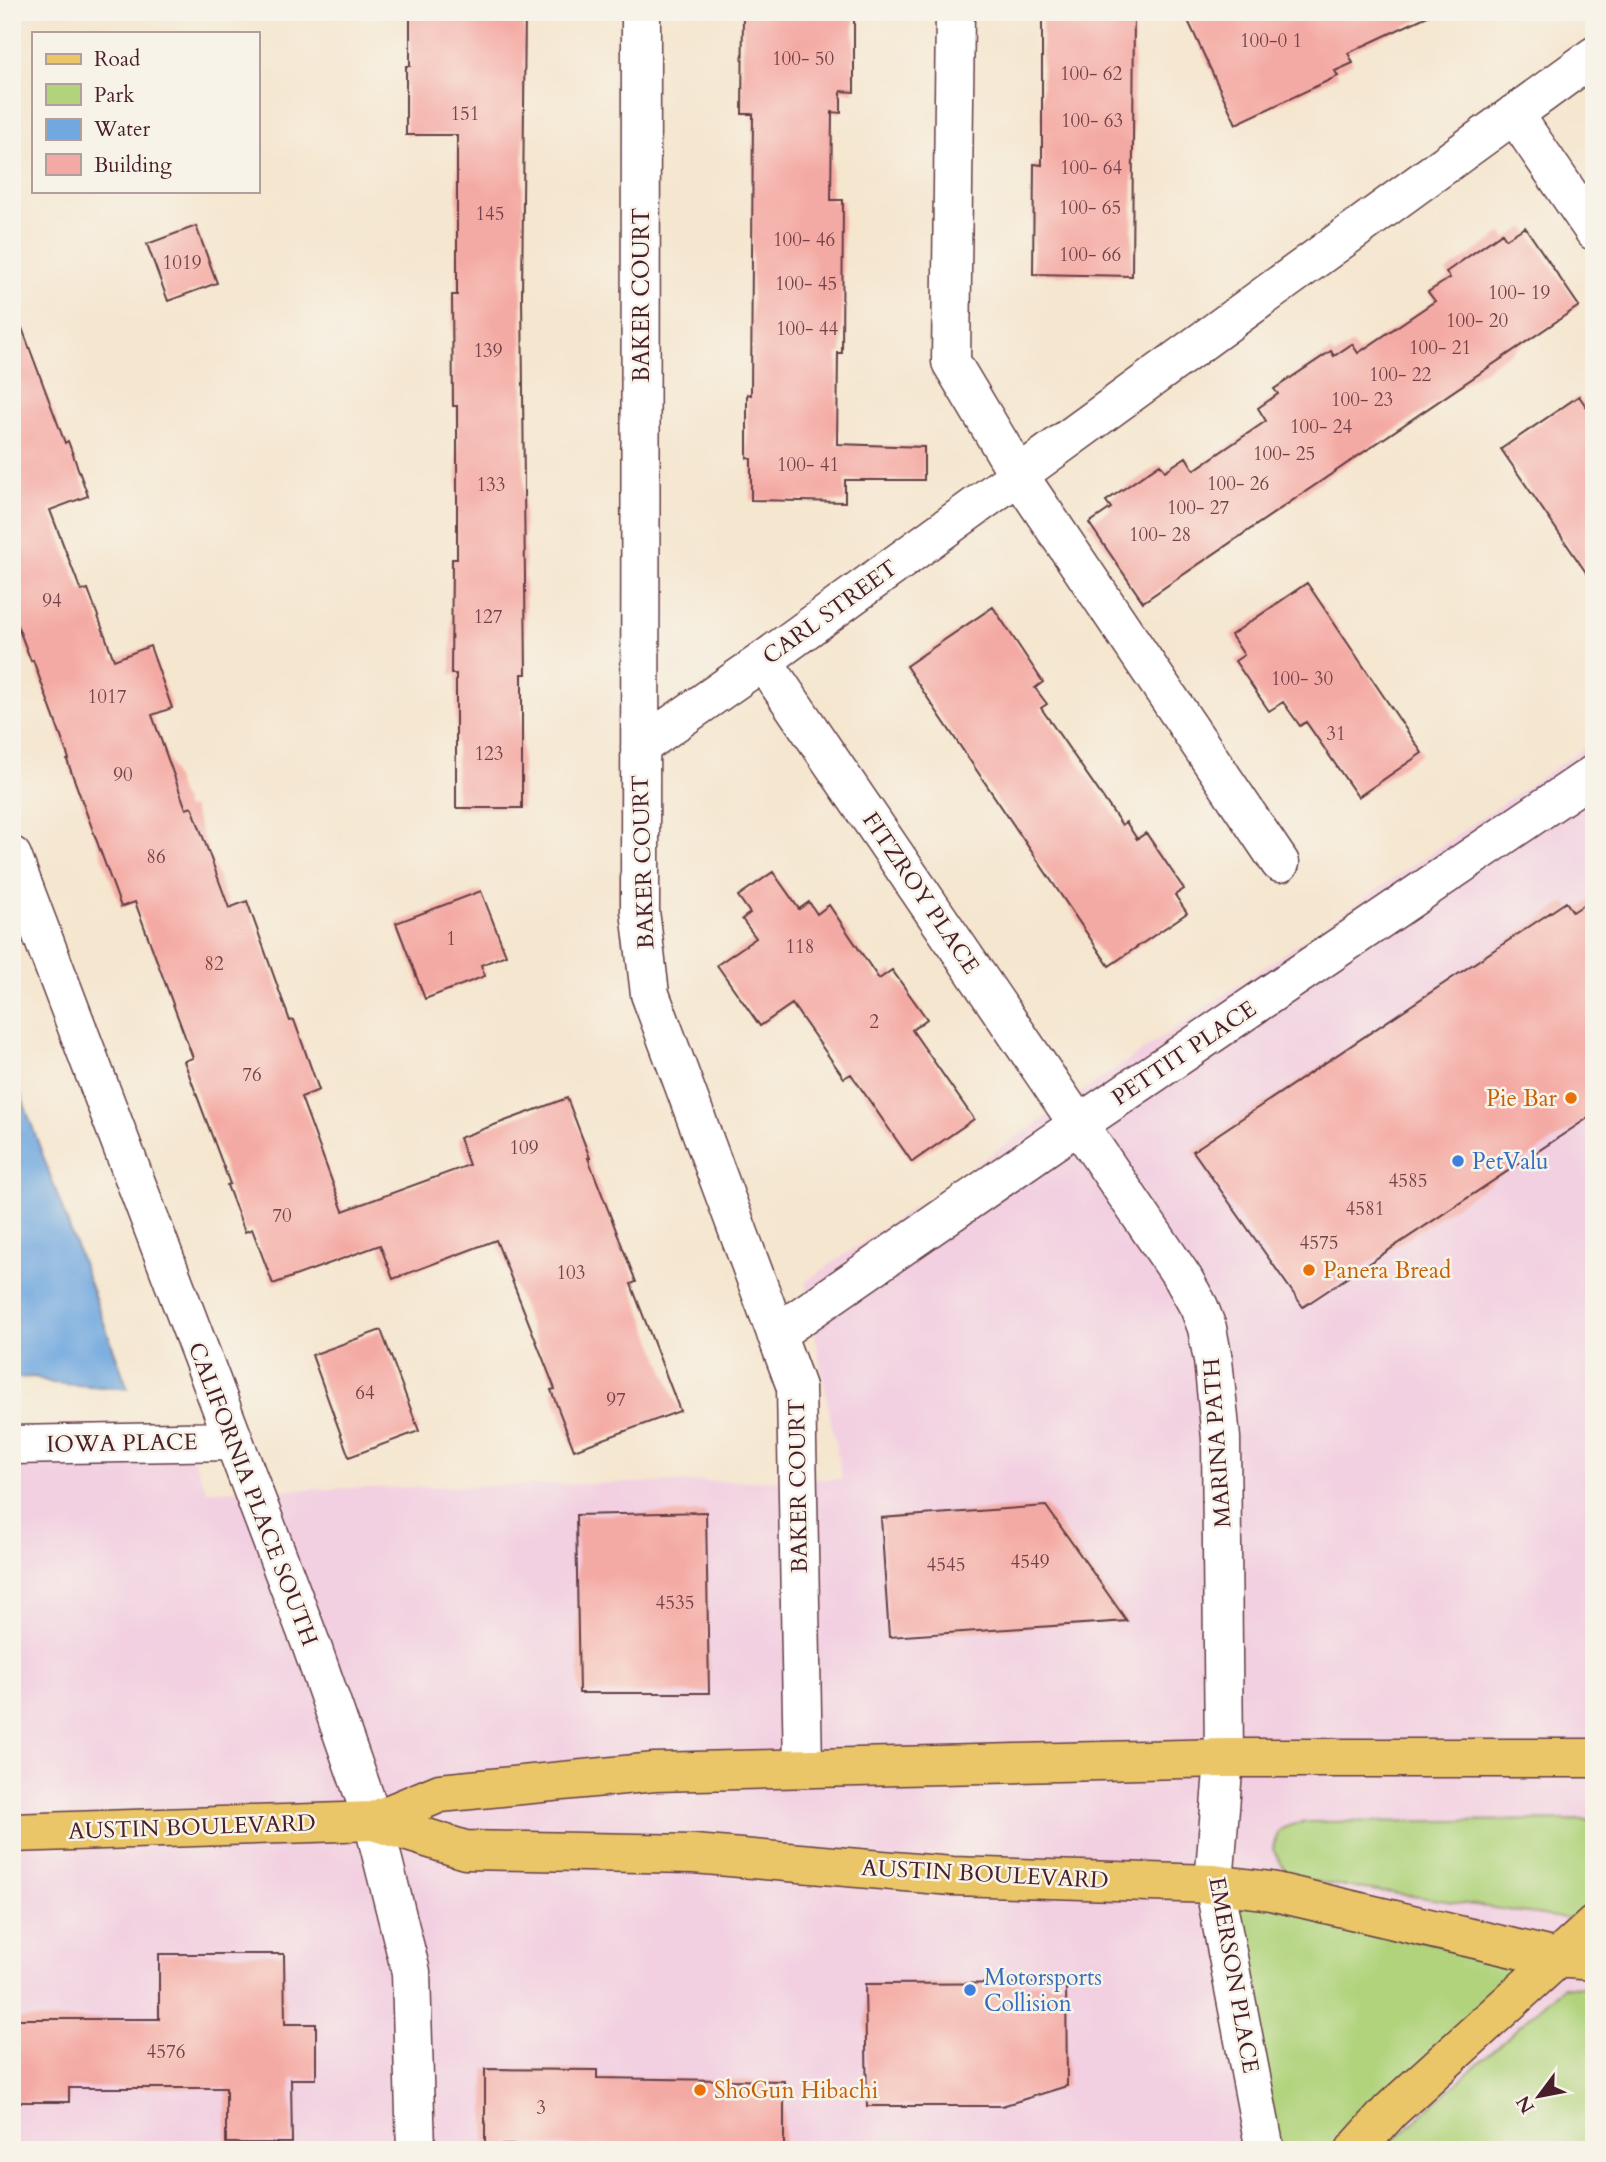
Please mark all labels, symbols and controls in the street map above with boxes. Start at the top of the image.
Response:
house number: 100-0 1 [1240,28,1302,54]
legend [32,32,259,192]
text: Road [94,45,140,74]
house number: 100- 50 [772,46,834,72]
house number: 100- 62 [1060,61,1122,87]
text: Park [94,81,135,110]
house number: 151 [450,101,480,127]
house number: 100- 63 [1061,108,1123,134]
text: Water [93,115,150,144]
text: Building [94,151,172,180]
house number: 100- 64 [1060,155,1122,181]
house number: 100- 65 [1059,195,1121,221]
house number: 145 [475,201,505,227]
street label: BAKER COURT [626,208,657,382]
house number: 100- 46 [773,227,835,253]
house number: 100- 66 [1059,242,1121,268]
house number: 1019 [163,250,202,276]
house number: 100- 45 [775,271,837,297]
house number: 100- 19 [1488,280,1550,306]
house number: 100- 20 [1446,308,1508,334]
house number: 100- 44 [776,316,838,342]
house number: 100- 21 [1409,335,1471,361]
house number: 139 [473,338,503,364]
house number: 100- 22 [1369,362,1431,388]
house number: 100- 23 [1331,387,1393,413]
house number: 100- 24 [1290,414,1352,440]
house number: 100- 25 [1253,441,1315,467]
house number: 100- 41 [777,452,839,478]
house number: 100- 26 [1207,471,1269,497]
house number: 133 [476,472,506,498]
house number: 100- 27 [1167,495,1229,521]
house number: 100- 28 [1129,522,1191,548]
street label: CARL STREET [756,552,904,671]
house number: 94 [42,588,62,614]
house number: 127 [473,604,503,630]
house number: 100- 30 [1271,666,1333,692]
house number: 1017 [88,684,127,710]
house number: 31 [1326,721,1346,747]
house number: 123 [474,741,504,767]
house number: 90 [113,762,133,788]
street label: BAKER COURT [624,774,662,950]
street label: FITZROY PLACE [855,806,987,980]
house number: 86 [146,844,166,870]
house number: 1 [446,926,456,952]
house number: 118 [785,934,815,960]
house number: 82 [204,951,224,977]
street label: PETTIT PLACE [1106,993,1262,1113]
house number: 2 [869,1009,879,1035]
house number: 76 [242,1062,262,1088]
place label: Pie Bar [1486,1083,1558,1114]
marker: Pie Bar [1563,1090,1579,1106]
house number: 109 [509,1135,539,1161]
place label: PetValu [1472,1146,1549,1177]
marker: PetValu [1450,1153,1466,1169]
house number: 4585 [1389,1168,1427,1194]
house number: 4581 [1346,1196,1384,1222]
house number: 70 [272,1203,292,1229]
house number: 4575 [1300,1230,1338,1256]
place label: Panera Bread [1323,1255,1452,1286]
house number: 103 [556,1260,586,1286]
marker: Panera Bread [1301,1262,1317,1278]
street label: CALIFORNIA PLACE SOUTH [181,1338,325,1650]
street label: MARINA PATH [1196,1357,1238,1529]
house number: 64 [355,1380,375,1406]
house number: 97 [606,1387,626,1413]
street label: BAKER COURT [781,1398,815,1573]
street label: IOWA PLACE [46,1426,198,1460]
house number: 4549 [1011,1549,1050,1575]
house number: 4545 [927,1552,965,1578]
house number: 4535 [656,1590,694,1616]
street label: AUSTIN BOULEVARD [68,1807,316,1847]
street label: AUSTIN BOULEVARD [861,1852,1109,1896]
street label: EMERSON PLACE [1201,1874,1267,2076]
place label: Motorsports Collision [984,1962,1102,2019]
marker: Motorsports Collision [962,1982,978,1998]
house number: 4576 [147,2039,185,2065]
north arrow [1504,2060,1574,2130]
place label: ShoGun Hibachi [714,2075,878,2106]
marker: ShoGun Hibachi [692,2082,708,2098]
text: N [1510,2090,1541,2118]
house number: 3 [536,2095,546,2121]

